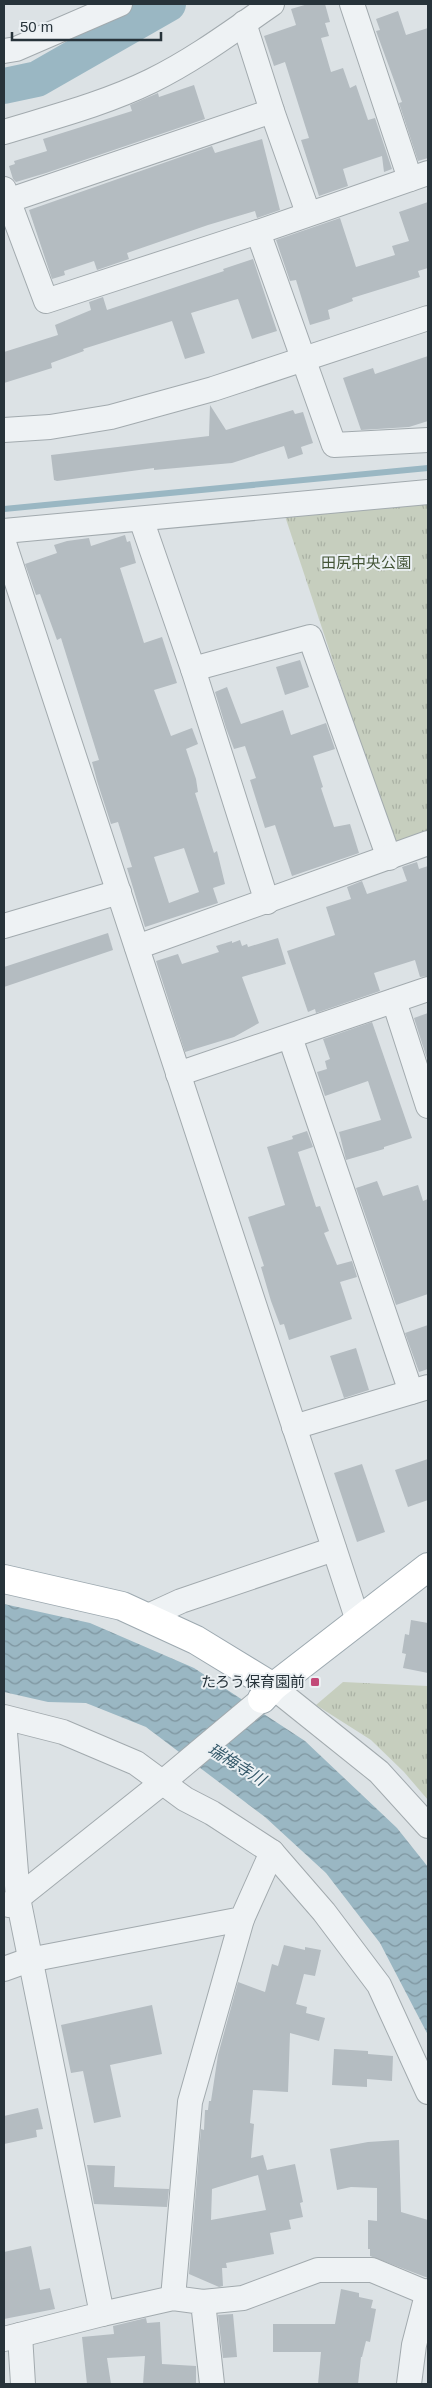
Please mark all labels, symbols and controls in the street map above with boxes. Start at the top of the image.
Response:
scale bar [12,10,161,42]
text: 50 m [20,18,53,35]
park label: 田尻中央公園 [321,554,411,571]
place label: たろう保育園前 [201,1673,305,1690]
marker: たろう保育園前 [309,1676,321,1688]
water label: 瑞梅寺川 [205,1740,270,1790]

